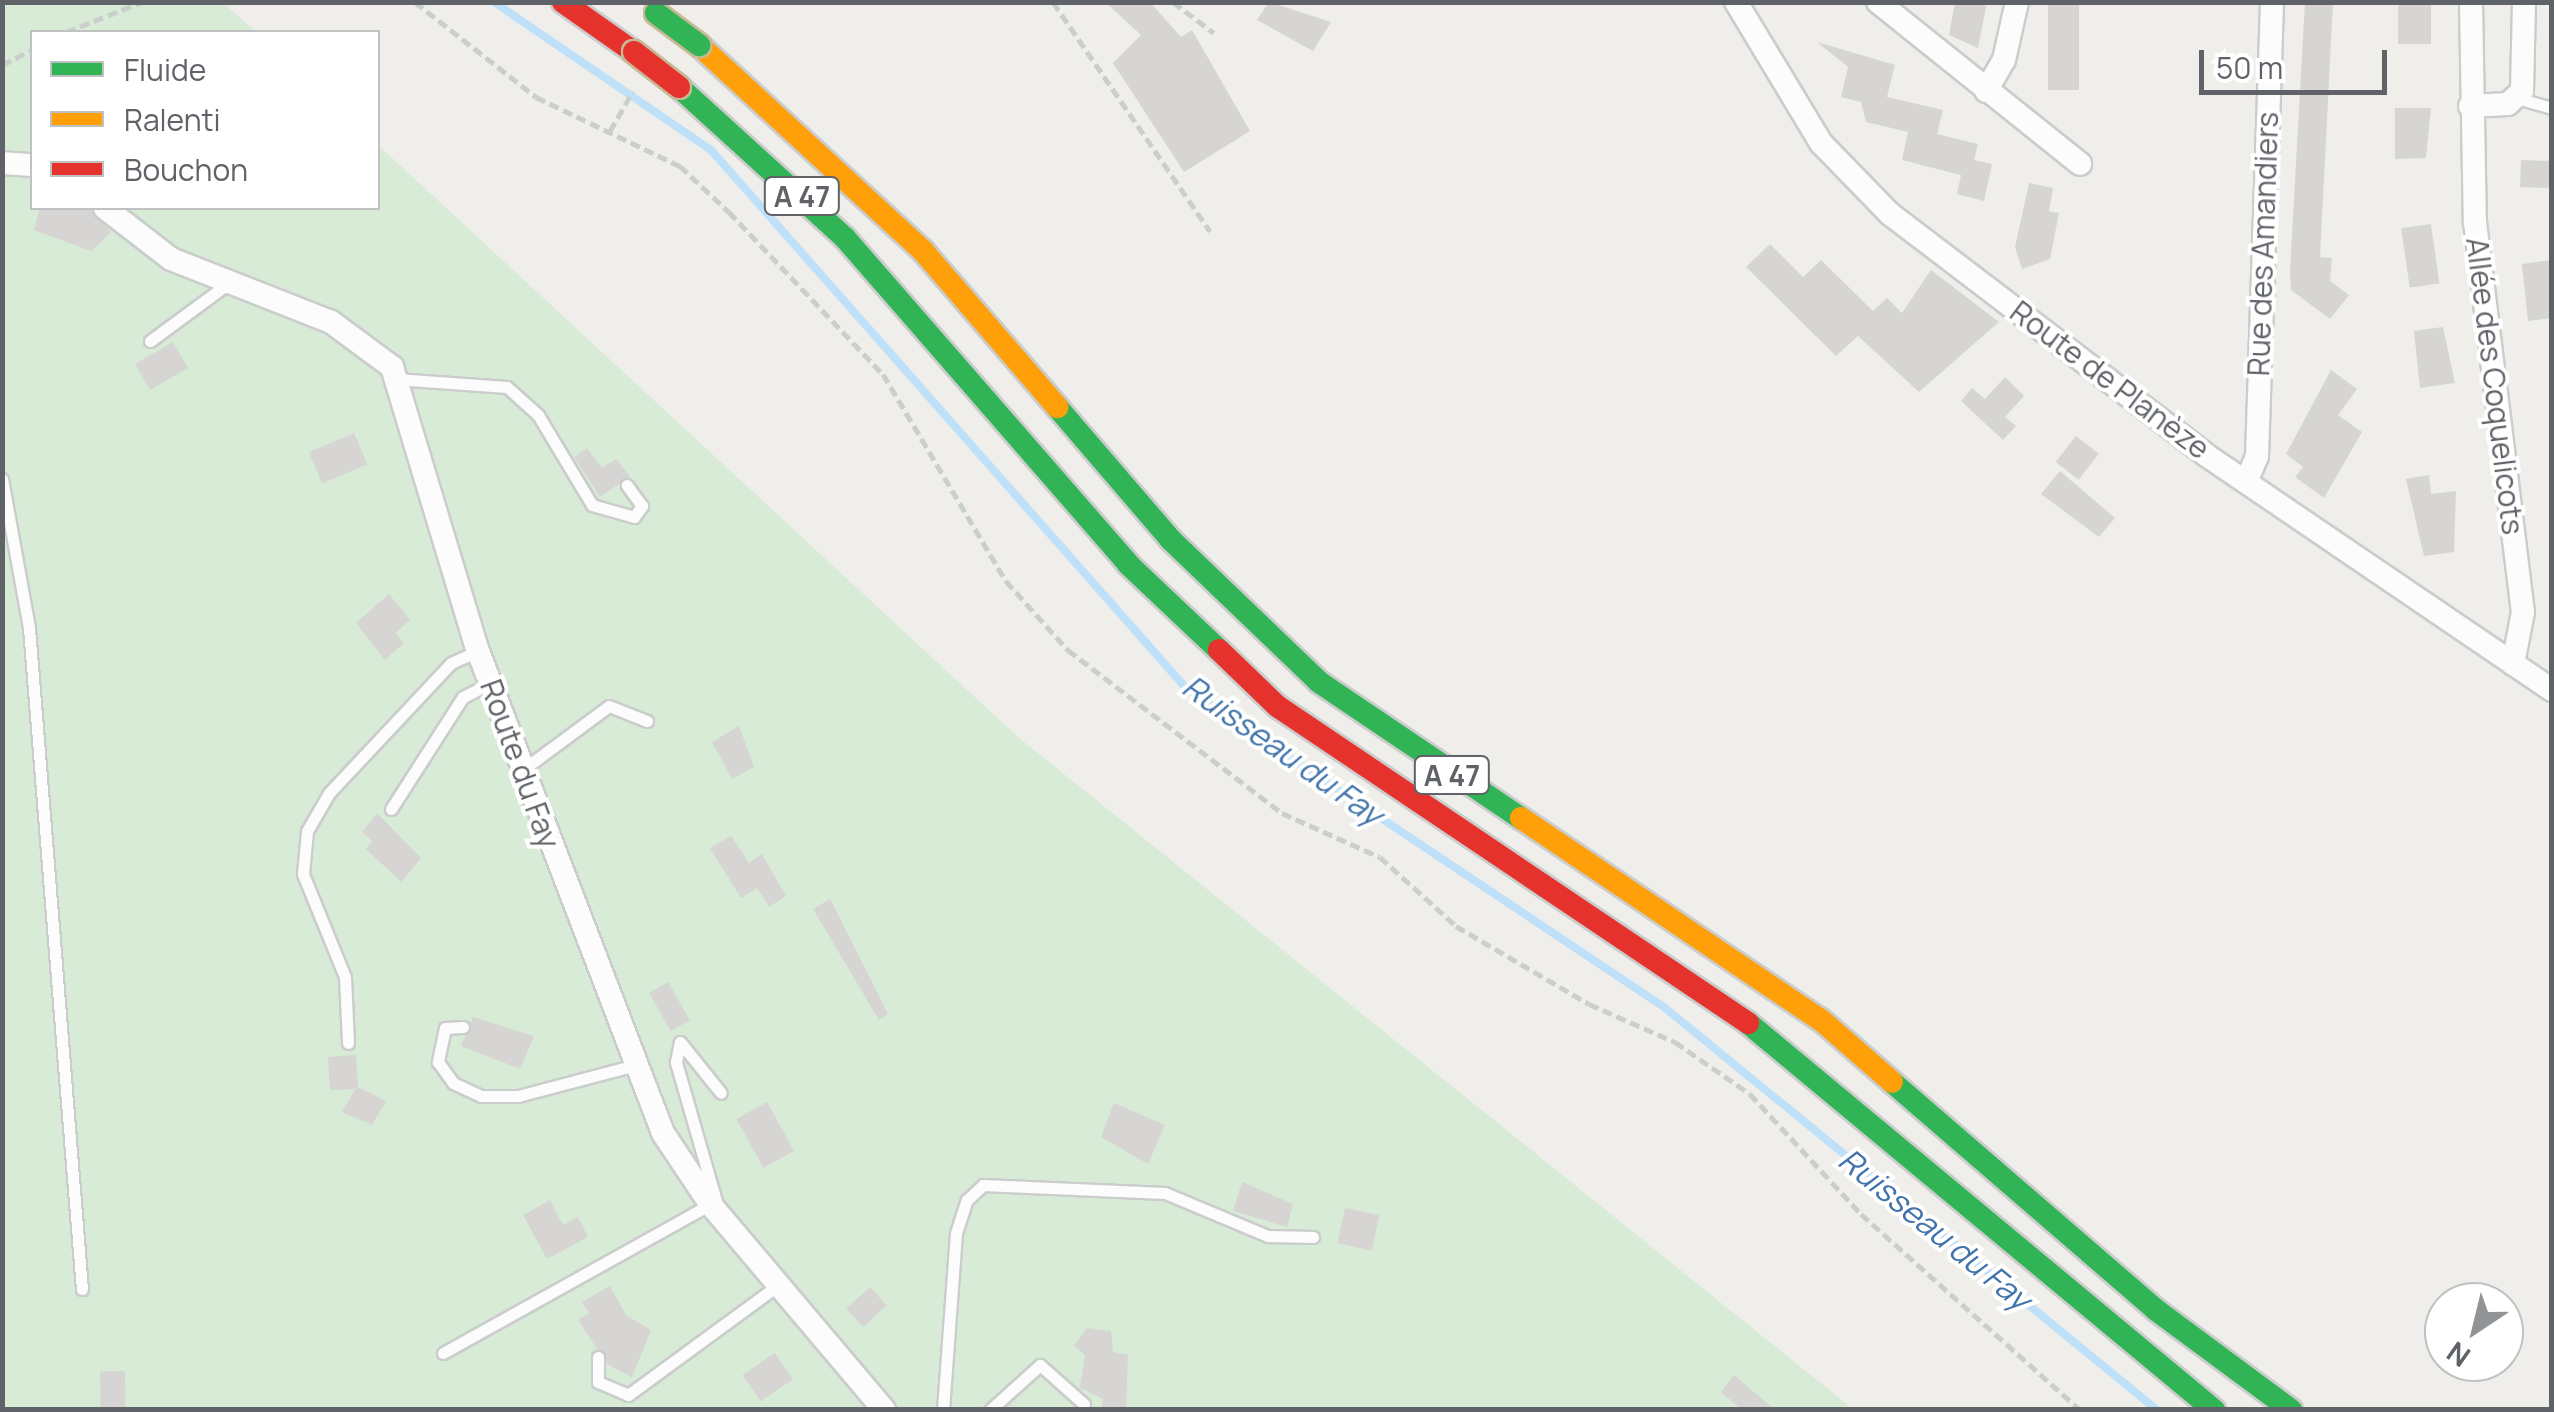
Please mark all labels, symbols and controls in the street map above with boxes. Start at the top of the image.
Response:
legend [30,30,380,210]
scale bar [2204,30,2392,92]
text: 50 m [2216,47,2283,88]
text: Fluide [124,49,206,90]
text: Ralenti [124,99,221,140]
street label: Rue des Amandiers [2240,111,2286,377]
text: Bouchon [124,149,248,190]
road number: A 47 [762,173,842,219]
street label: Allée des Coquelicots [2459,235,2531,537]
street label: Route de Planèze [2003,293,2217,467]
water label: Ruisseau du Fay [1176,667,1390,833]
street label: Route du Fay [473,675,567,853]
road number: A 47 [1412,752,1492,798]
water label: Ruisseau du Fay [1831,1140,2039,1318]
north arrow [2424,1282,2524,1382]
text: N [2439,1334,2477,1376]

